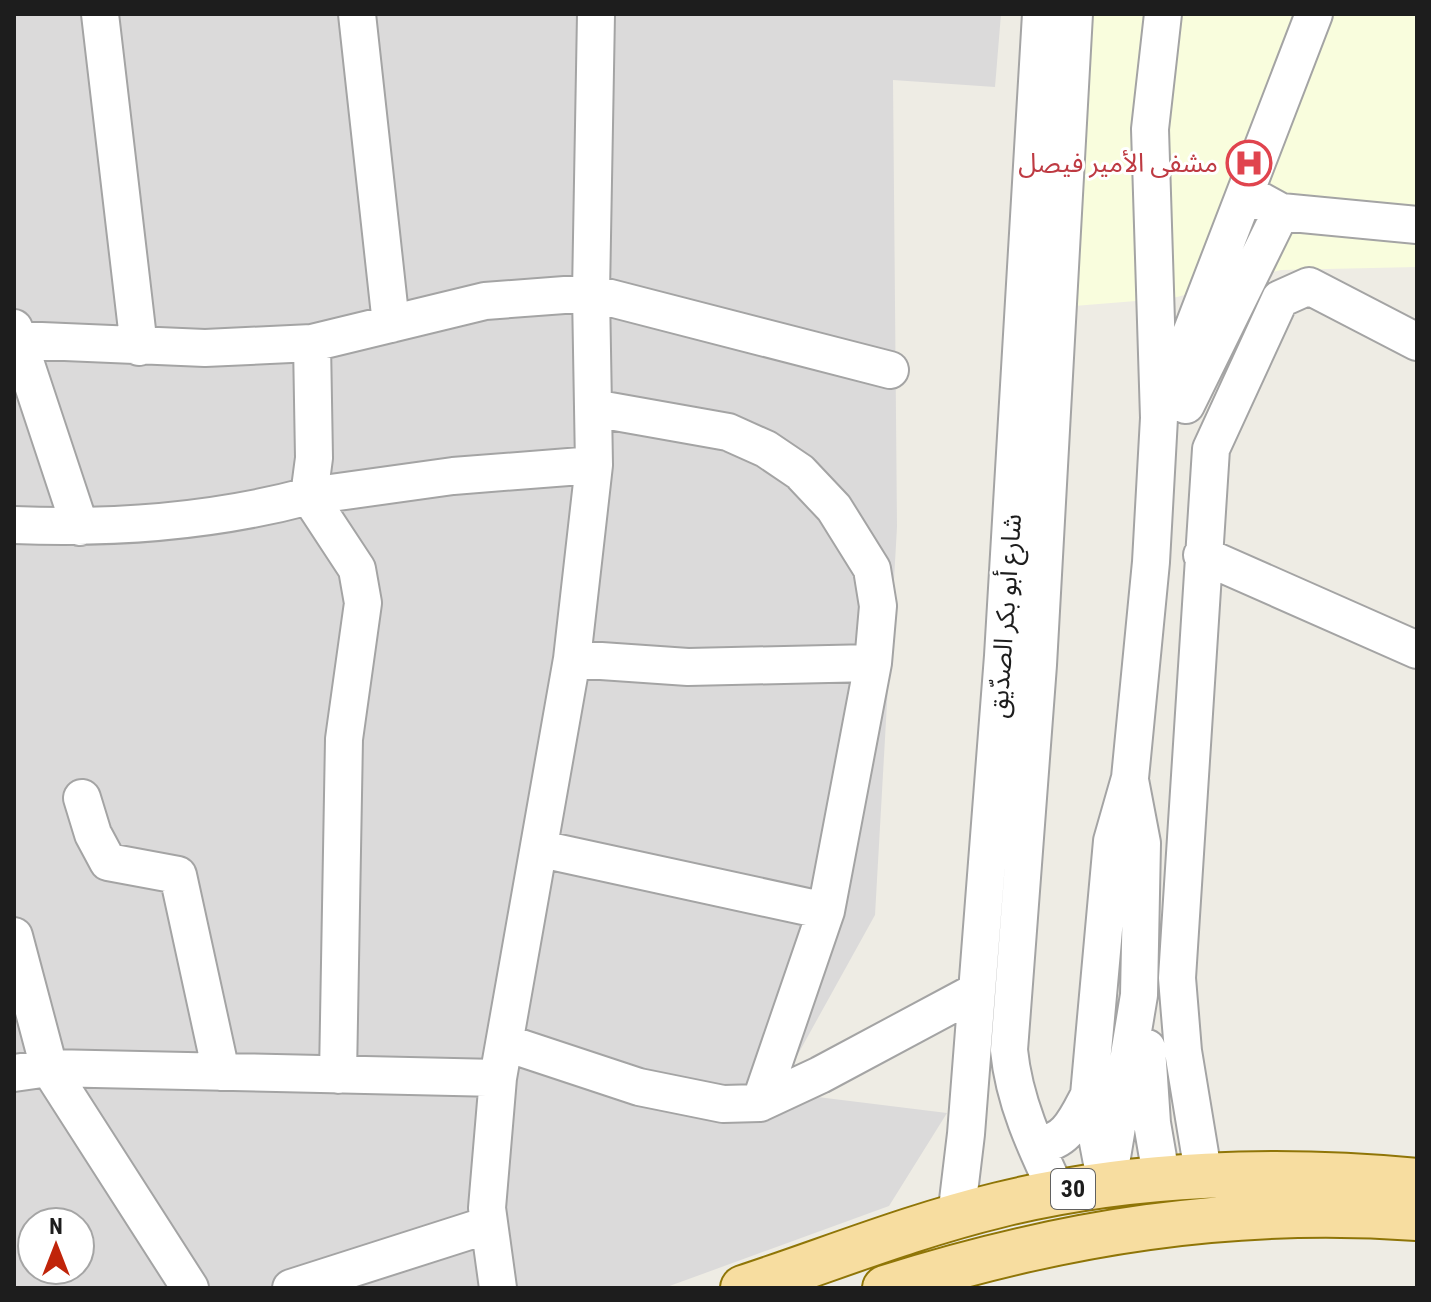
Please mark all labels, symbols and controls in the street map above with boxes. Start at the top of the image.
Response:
hospital icon: مشفى الأمير فيصل [1225,139,1273,187]
place label: مشفى الأمير فيصل [1018,148,1218,178]
street label: شارع أبو بكر الصدّيق [982,513,1031,719]
road number: 30 [1051,1169,1095,1209]
north arrow [16,1206,96,1286]
text: N [49,1214,63,1239]

